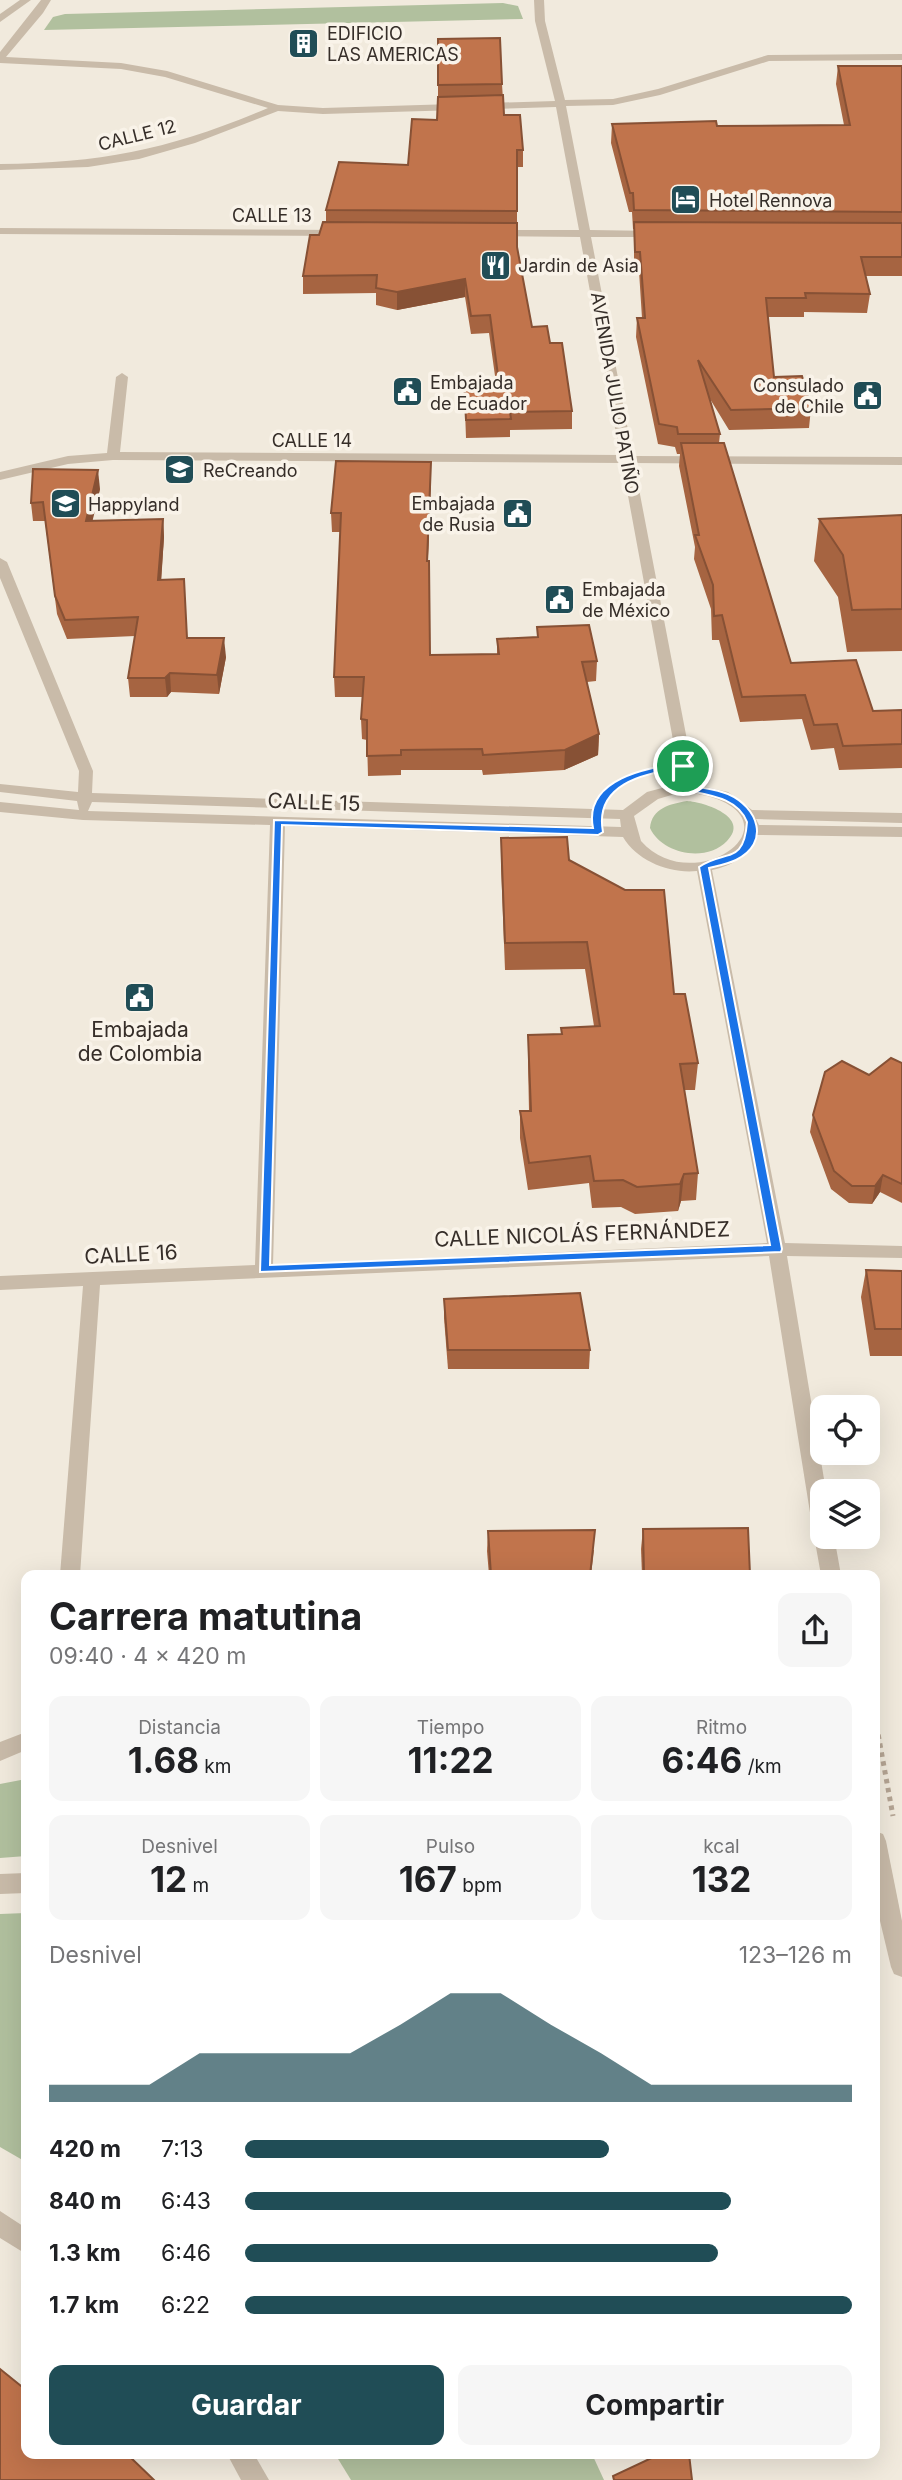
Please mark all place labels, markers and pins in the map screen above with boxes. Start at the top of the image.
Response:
place label: EDIFICIO LAS AMERICAS [327,23,459,65]
building icon: EDIFICIO LAS AMERICAS [287,26,321,60]
hotel icon: Hotel Rennova [669,183,703,217]
place label: Hotel Rennova [709,190,832,211]
restaurant icon: Jardin de Asia [478,248,512,282]
place label: Jardin de Asia [518,255,639,276]
place label: Embajada de Ecuador [430,372,527,414]
public building icon: Embajada de Ecuador [390,375,424,409]
place label: Consulado de Chile [753,375,844,417]
public building icon: Consulado de Chile [850,378,884,412]
school or university icon: ReCreando [163,453,197,487]
place label: ReCreando [203,460,298,481]
school or university icon: Happyland [48,487,82,521]
place label: Embajada de Rusia [412,493,495,535]
place label: Happyland [88,494,180,515]
public building icon: Embajada de Rusia [501,496,535,530]
place label: Embajada de México [582,579,670,621]
public building icon: Embajada de México [542,582,576,616]
pin [653,736,713,796]
public building icon: Embajada de Colombia [123,980,157,1014]
place label: Embajada de Colombia [78,1017,202,1066]

